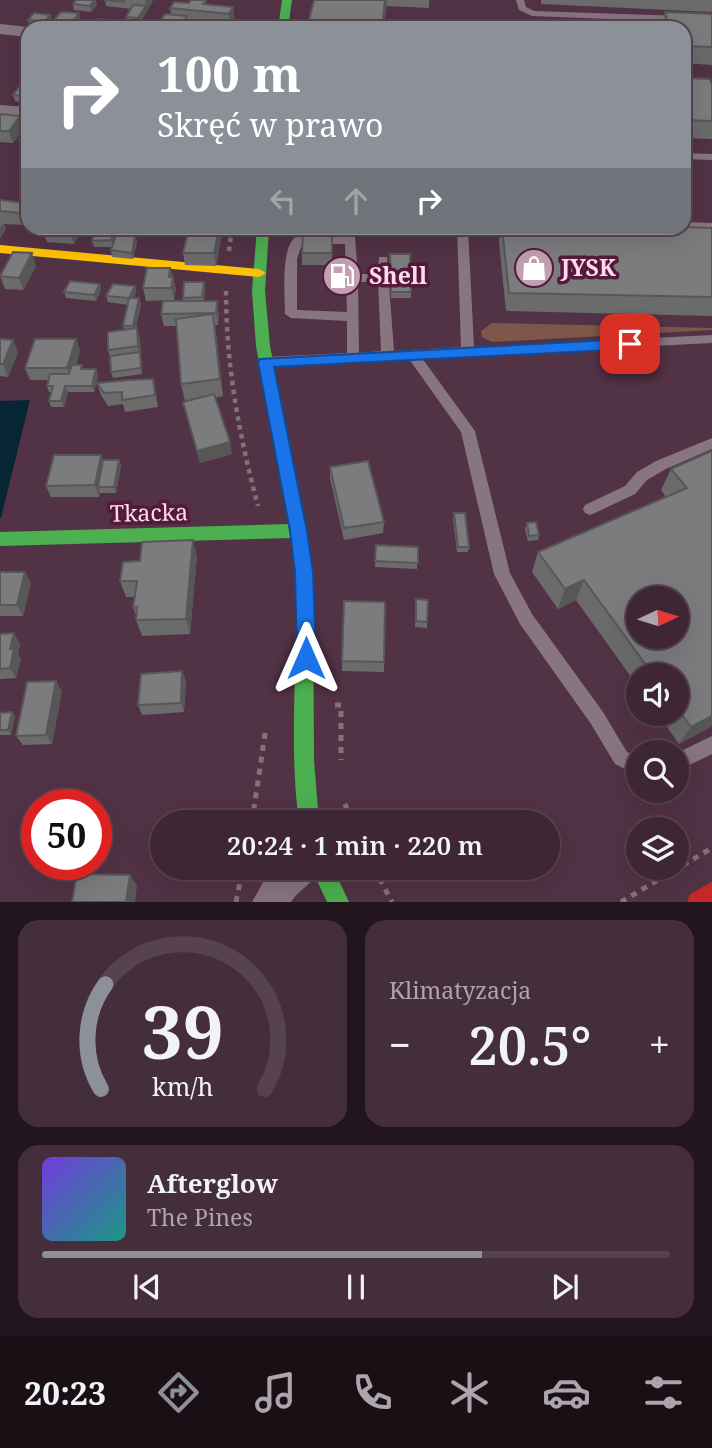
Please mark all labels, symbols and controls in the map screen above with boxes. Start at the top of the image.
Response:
text: 100 m [157,40,301,106]
icon: right [42,49,133,140]
text: Skręć w prawo [157,103,383,146]
icon: left [264,182,302,220]
icon: ahead [337,182,375,220]
icon: right [410,182,448,220]
shop icon: JYSK [513,247,555,289]
place label: JYSK [560,251,616,283]
fuel station icon: Shell [321,255,363,297]
place label: Shell [369,259,427,291]
pin [600,314,660,374]
icon: arrive [611,325,649,363]
street label: Tkacka [110,495,188,529]
north arrow [626,586,690,649]
map controls [626,586,689,880]
position arrow [269,621,343,695]
button: sound [626,663,689,726]
button: search [626,740,689,803]
speed limit sign: 50 [21,789,112,880]
button: layers [626,817,689,880]
text: 20:24 · 1 min · 220 m [227,827,483,863]
text: Klimatyzacja [389,974,531,1006]
text: 39 [141,982,224,1081]
text: 20.5° [468,1009,591,1080]
text: − [389,1018,411,1070]
text: + [649,1018,670,1070]
text: km/h [152,1069,213,1103]
text: Afterglow [147,1165,278,1201]
text: The Pines [147,1201,253,1233]
icon: previous [128,1268,166,1306]
icon: pause [337,1268,375,1306]
icon: next [546,1268,584,1306]
icon: directions [154,1368,203,1417]
icon: music [251,1368,300,1417]
icon: phone [348,1368,397,1417]
icon: climate [445,1368,494,1417]
icon: car [542,1368,591,1417]
icon: filters [639,1368,688,1417]
text: 20:23 [24,1371,106,1414]

